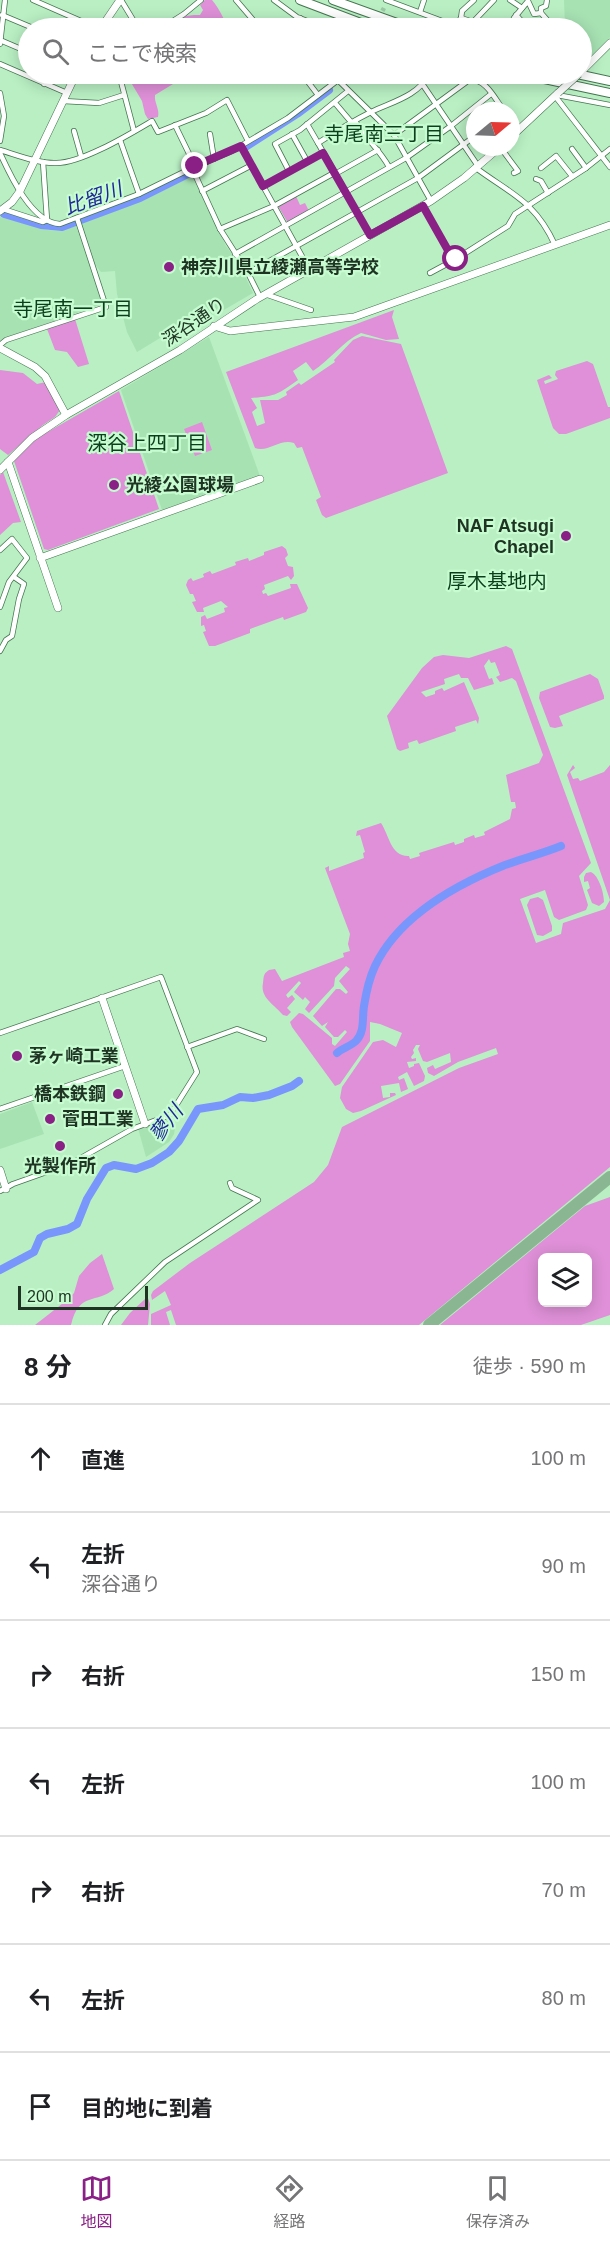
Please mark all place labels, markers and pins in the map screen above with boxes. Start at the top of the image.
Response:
place label: 神奈川県立綾瀬高等学校 [181,257,379,277]
marker: 神奈川県立綾瀬高等学校 [162,260,176,274]
place label: 光綾公園球場 [126,475,234,495]
marker: 光綾公園球場 [107,478,121,492]
place label: NAF Atsugi Chapel [457,516,554,557]
marker: NAF Atsugi Chapel [559,529,573,543]
place label: 茅ヶ崎工業 [29,1046,119,1066]
marker: 茅ヶ崎工業 [10,1049,24,1063]
place label: 橋本鉄鋼 [34,1084,106,1104]
marker: 橋本鉄鋼 [111,1087,125,1101]
place label: 菅田工業 [62,1109,134,1129]
marker: 菅田工業 [43,1112,57,1126]
marker: 光製作所 [53,1139,67,1153]
place label: 光製作所 [24,1156,96,1176]

